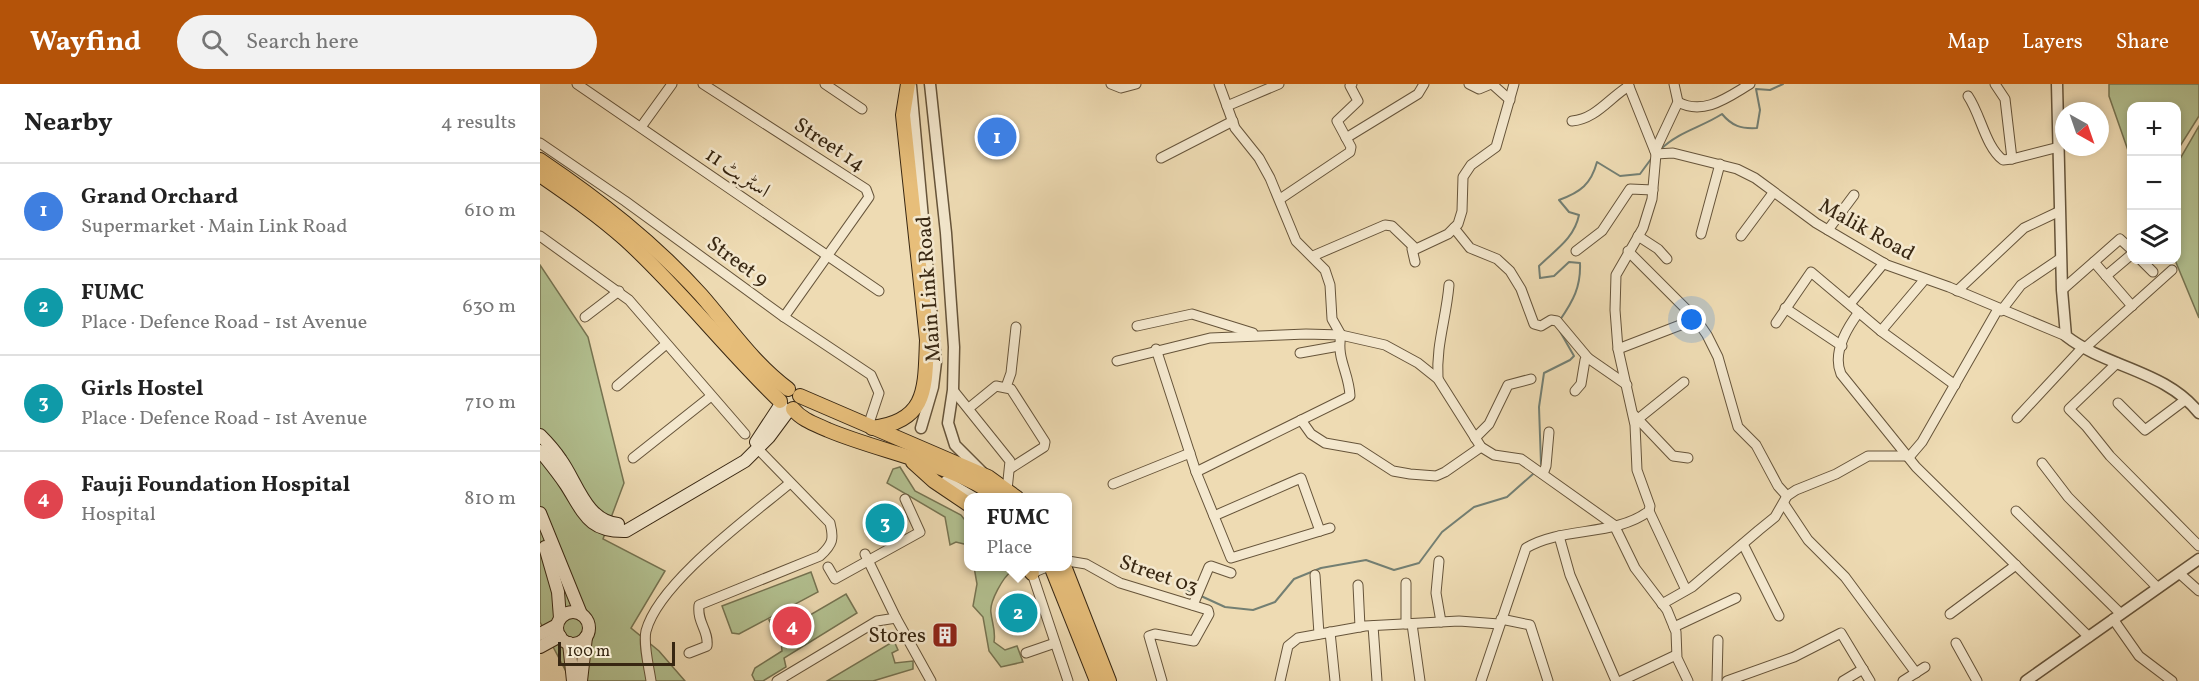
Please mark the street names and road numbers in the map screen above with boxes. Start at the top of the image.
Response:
street label: Street 14 [788,111,871,179]
street label: اسٹریٹ 11 [699,141,775,206]
street label: Malik Road [1813,192,1920,269]
street label: Main Link Road [910,215,949,363]
street label: Street 9 [700,230,774,295]
street label: Street 03 [1115,548,1202,602]

